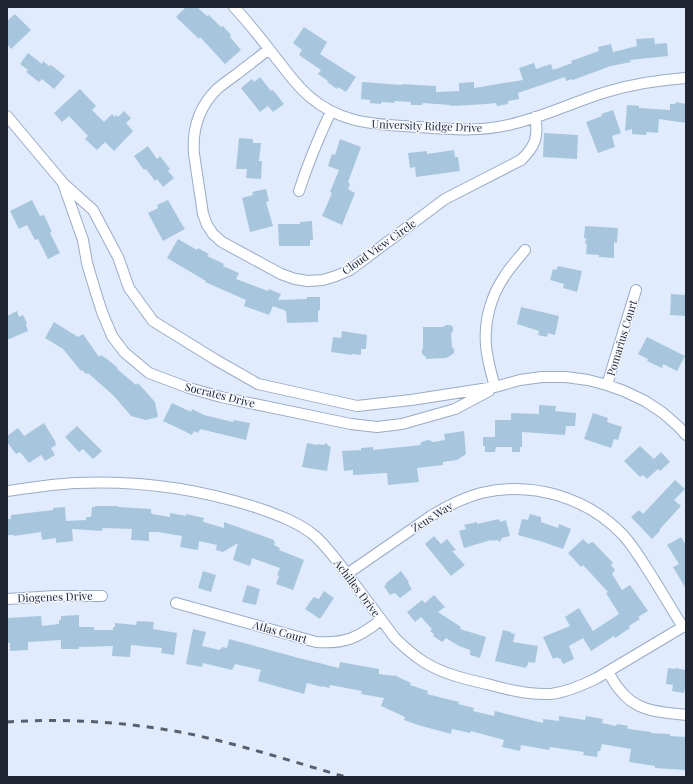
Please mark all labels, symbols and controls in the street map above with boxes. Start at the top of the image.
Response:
street label: University Ridge Drive [372,116,483,135]
street label: Cloud View Circle [339,215,419,278]
street label: Pomarius Court [603,298,640,378]
street label: Socrates Drive [184,379,257,411]
street label: Zeus Way [408,498,456,535]
street label: Achilles Drive [330,555,384,620]
street label: Diogenes Drive [17,588,93,605]
street label: Atlas Court [250,616,309,646]

